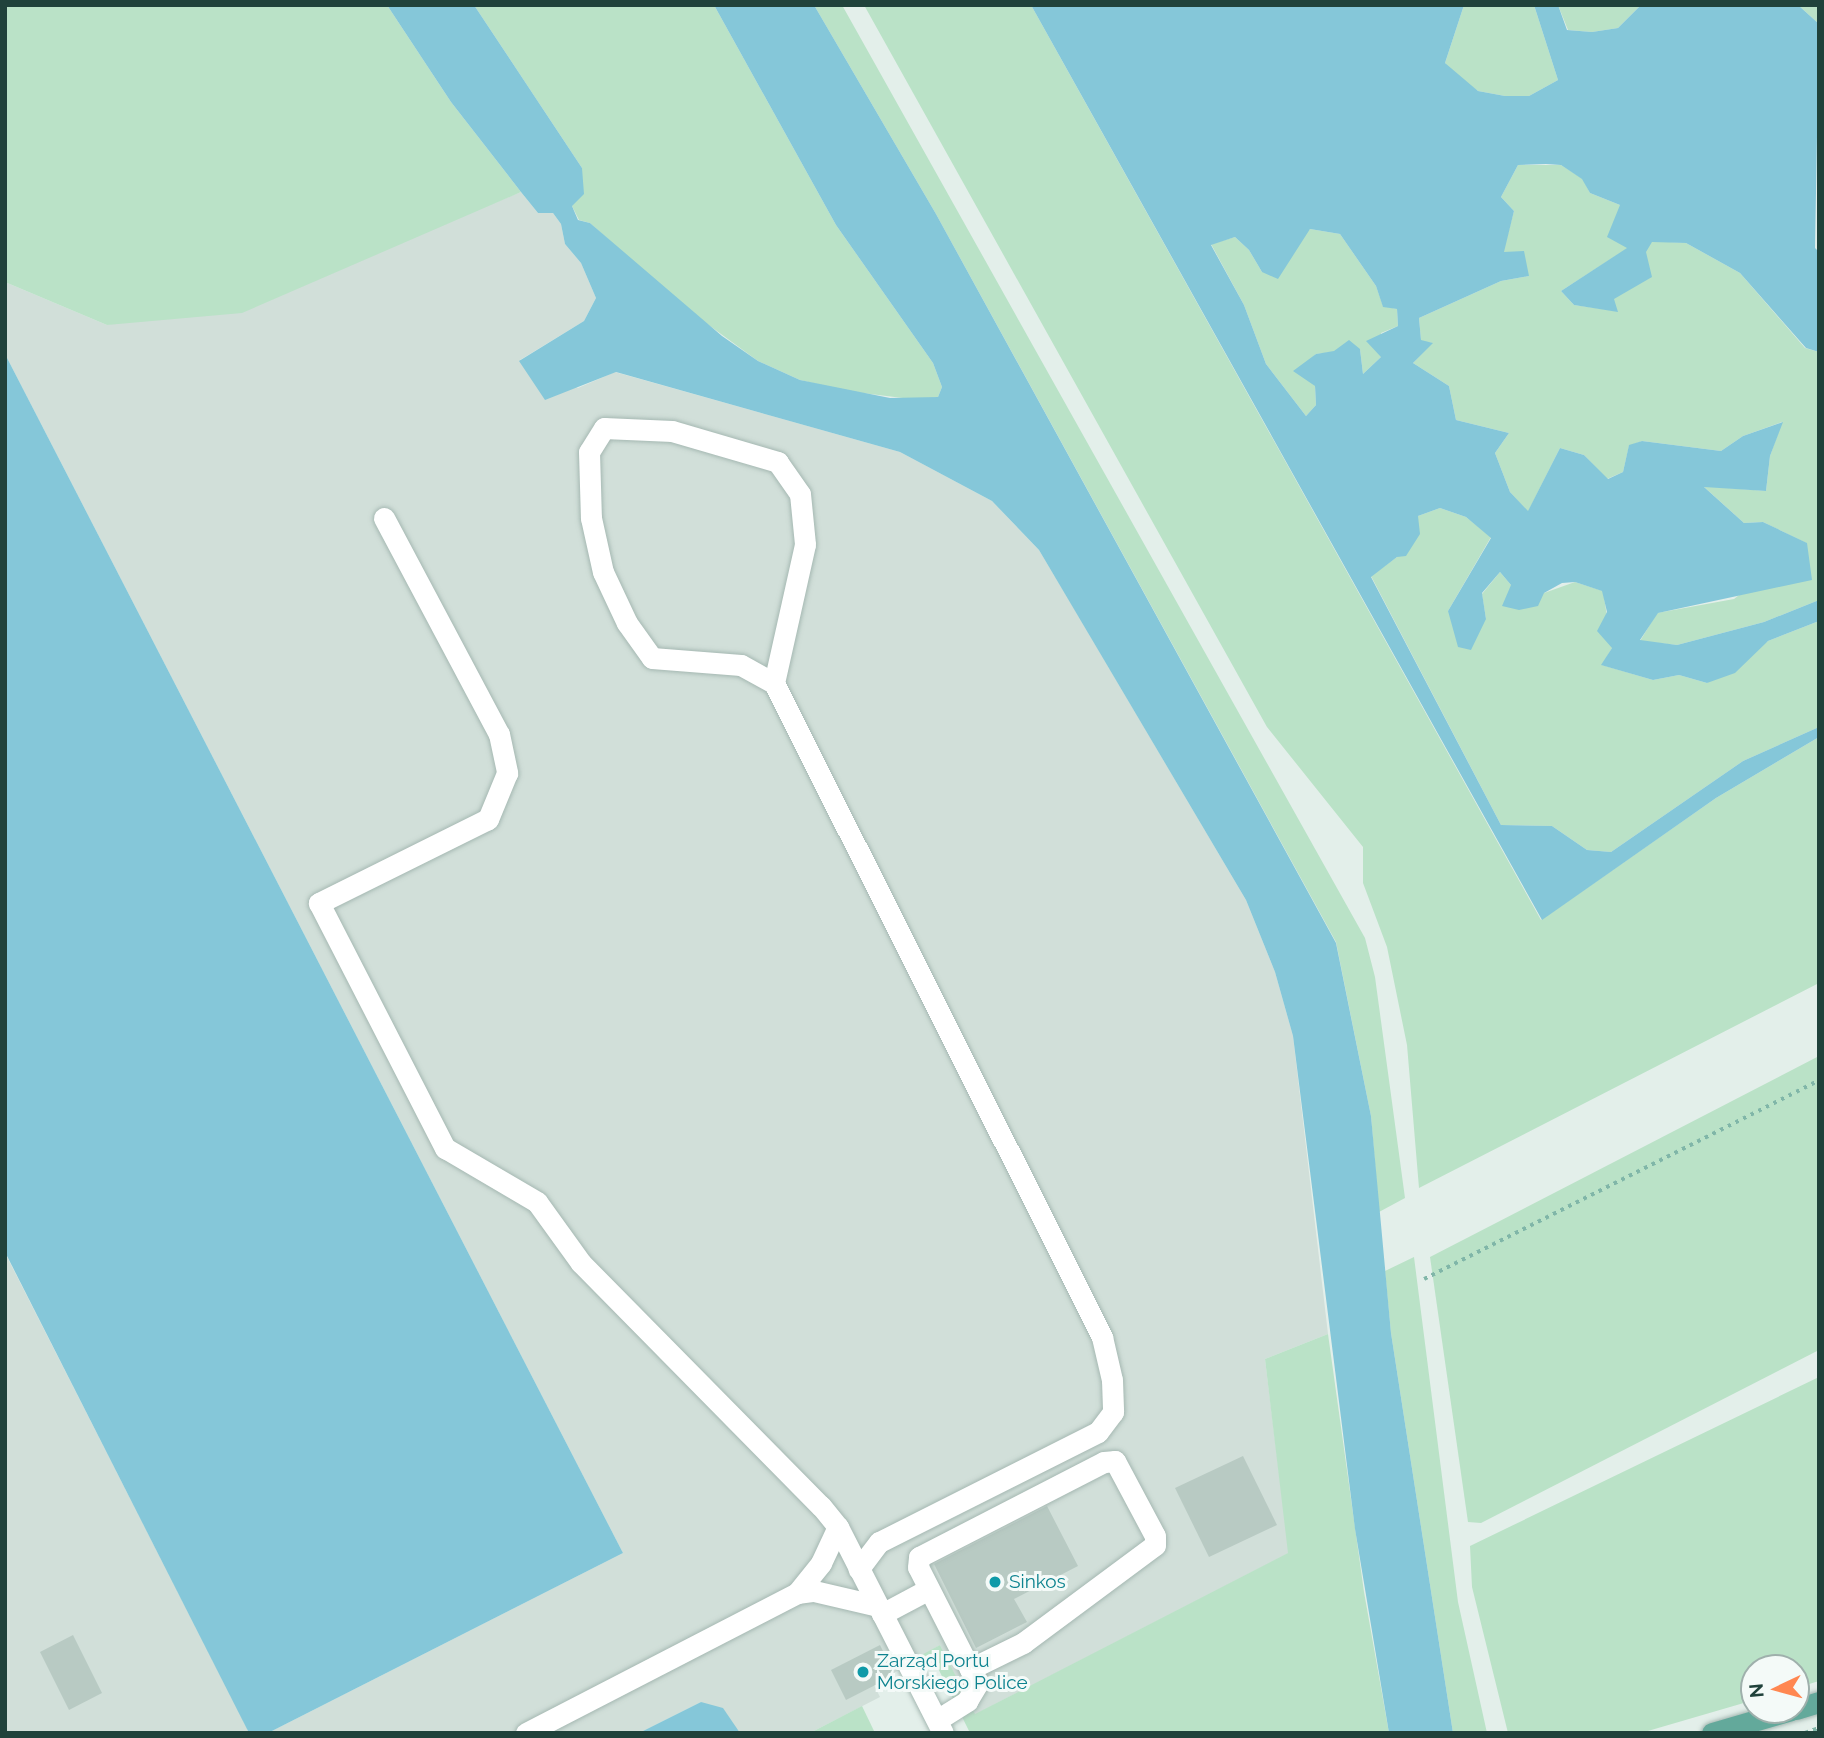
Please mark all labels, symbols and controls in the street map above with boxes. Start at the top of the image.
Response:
place label: Sinkos [1009,1571,1066,1593]
marker: Sinkos [987,1574,1003,1590]
place label: Zarząd Portu Morskiego Police [877,1650,1028,1694]
north arrow [1740,1654,1810,1724]
marker: Zarząd Portu Morskiego Police [855,1664,871,1680]
text: N [1744,1682,1768,1699]

